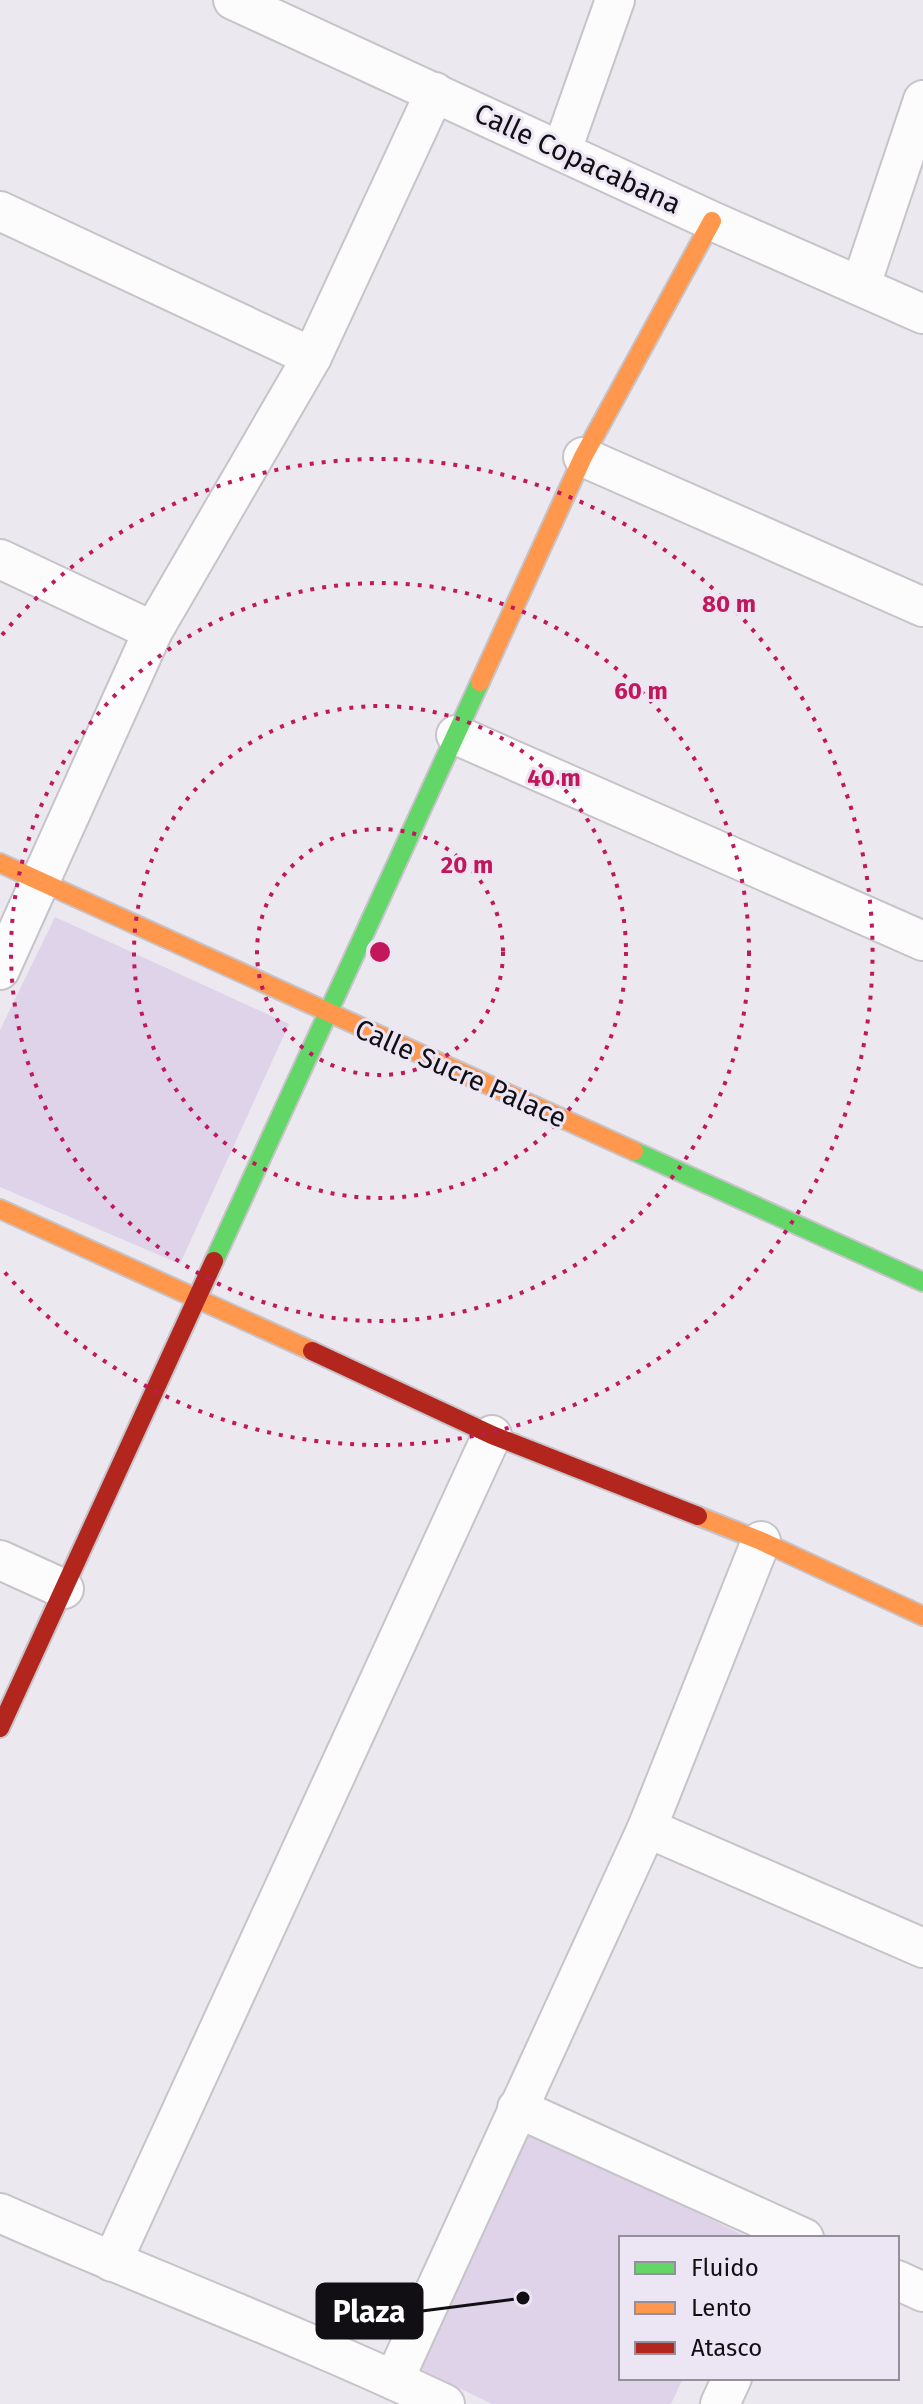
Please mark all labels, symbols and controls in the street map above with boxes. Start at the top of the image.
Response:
street label: Calle Copacabana [469,96,686,221]
text: 80 m [702,590,756,618]
text: 60 m [614,677,668,705]
text: 40 m [527,764,581,792]
text: 20 m [441,851,493,879]
centre of rings [366,938,394,966]
street label: Calle Sucre Palace [350,1012,572,1135]
legend [619,2236,899,2380]
text: Fluido [691,2254,759,2282]
callout: Plaza [317,2284,422,2338]
text: Plaza [333,2294,405,2330]
text: Lento [691,2294,752,2322]
text: Atasco [691,2334,762,2362]

